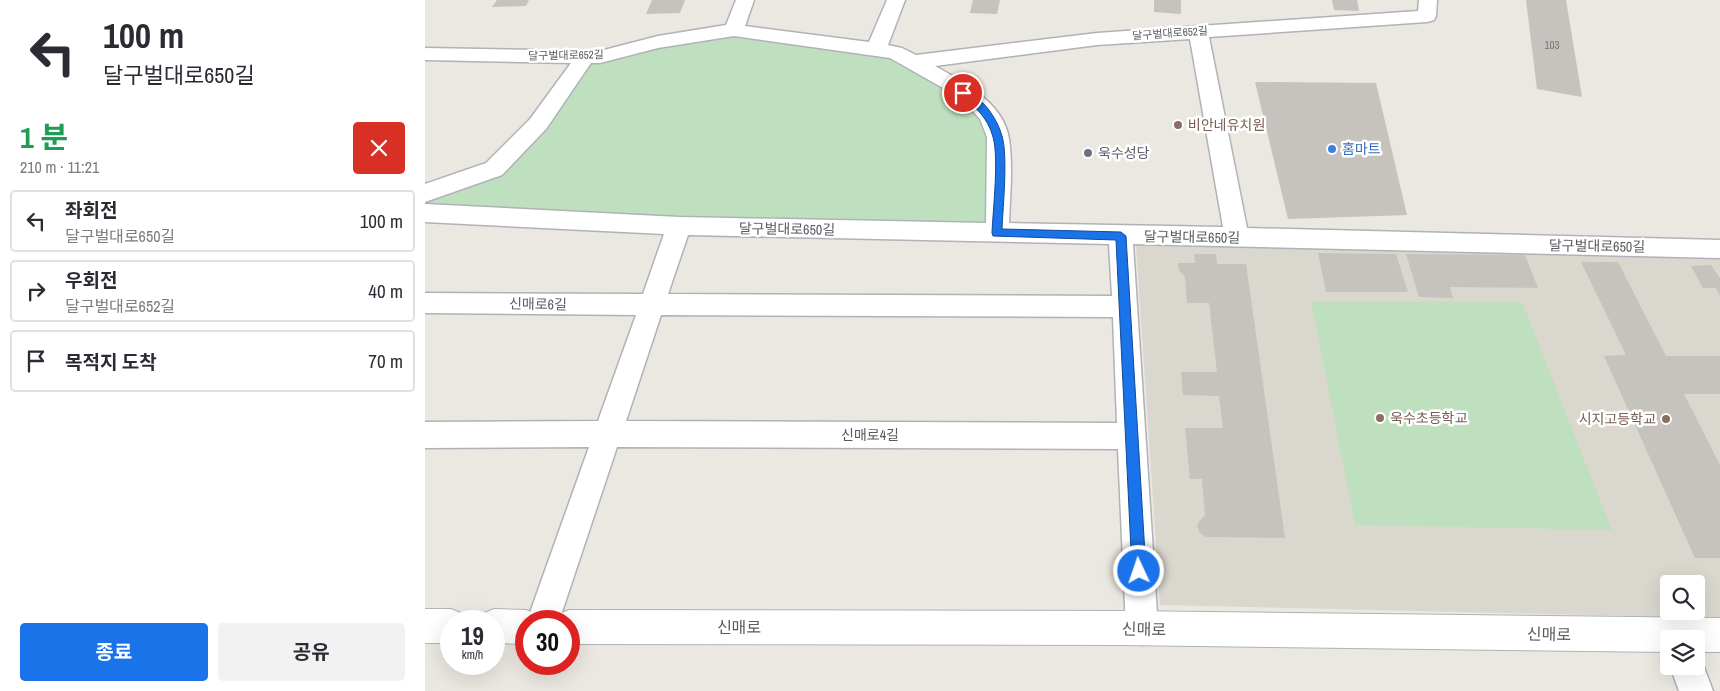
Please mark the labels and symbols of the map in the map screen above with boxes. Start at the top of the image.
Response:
street label: 달구벌대로652길 [1132,23,1208,43]
house number: 103 [1544,38,1560,52]
street label: 달구벌대로652길 [528,47,604,63]
pin [942,72,984,114]
place label: 비안네유치원 [1188,116,1265,134]
marker: 비안네유치원 [1172,119,1184,131]
place label: 홈마트 [1342,140,1381,158]
marker: 홈마트 [1326,143,1338,155]
place label: 욱수성당 [1098,144,1150,162]
marker: 욱수성당 [1082,147,1094,159]
street label: 달구벌대로650길 [739,219,835,239]
street label: 달구벌대로650길 [1144,227,1240,247]
street label: 달구벌대로650길 [1549,236,1645,256]
street label: 신매로6길 [509,294,567,314]
place label: 욱수초등학교 [1390,409,1467,427]
place label: 시지고등학교 [1579,410,1656,428]
marker: 욱수초등학교 [1374,412,1386,424]
marker: 시지고등학교 [1660,413,1672,425]
street label: 신매로4길 [841,426,899,444]
position arrow [1112,544,1164,596]
speed limit sign: 30 [515,610,580,675]
street label: 신매로 [717,616,761,638]
street label: 신매로 [1122,618,1167,640]
street label: 신매로 [1527,623,1572,645]

